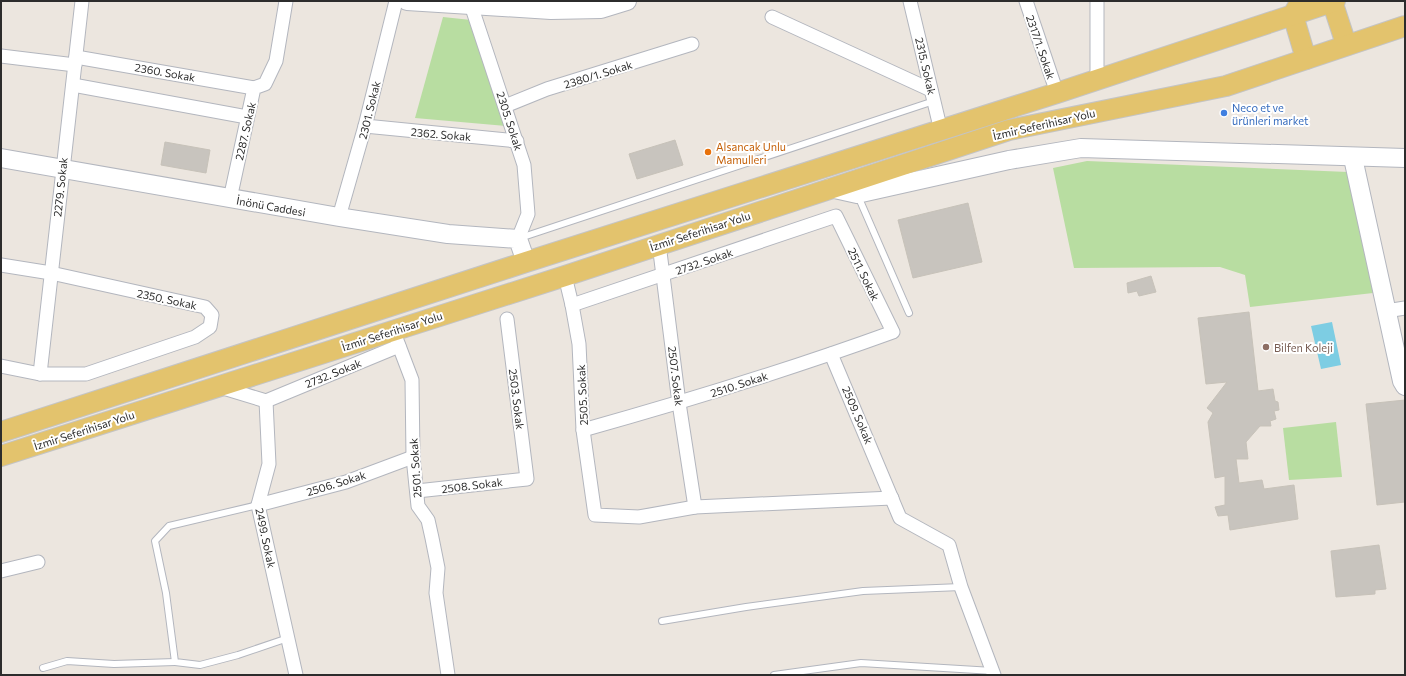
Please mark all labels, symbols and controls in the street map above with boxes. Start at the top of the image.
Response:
street label: 2317/1. Sokak [1024,13,1058,81]
street label: 2315. Sokak [913,36,939,96]
street label: 2380/1. Sokak [562,57,634,91]
street label: 2360. Sokak [134,60,196,84]
street label: 2301. Sokak [355,79,383,141]
street label: 2305. Sokak [494,90,526,152]
street label: 2287. Sokak [232,101,258,161]
place label: Neco et ve ürünleri market [1232,101,1309,127]
street label: İzmir Seferihisar Yolu [991,105,1097,142]
marker: Neco et ve ürünleri market [1219,108,1229,118]
street label: 2362. Sokak [410,125,472,143]
place label: Alsancak Unlu Mamulleri [716,140,786,166]
marker: Alsancak Unlu Mamulleri [703,147,713,157]
street label: 2279. Sokak [50,157,70,217]
street label: İnönü Caddesi [235,193,307,219]
street label: İzmir Seferihisar Yolu [648,208,752,253]
street label: 2732. Sokak [674,245,734,277]
street label: 2511. Sokak [846,245,882,303]
street label: 2350. Sokak [136,286,198,312]
street label: İzmir Seferihisar Yolu [340,308,444,353]
place label: Bilfen Koleji [1274,341,1333,354]
marker: Bilfen Koleji [1261,342,1271,352]
street label: 2507. Sokak [666,345,686,407]
street label: 2732. Sokak [303,356,363,390]
street label: 2505. Sokak [574,364,590,426]
street label: 2503. Sokak [507,368,527,430]
street label: 2510. Sokak [709,369,769,399]
street label: 2509. Sokak [840,384,876,446]
street label: İzmir Seferihisar Yolu [32,407,136,452]
street label: 2501. Sokak [406,438,424,498]
street label: 2506. Sokak [305,468,367,498]
street label: 2508. Sokak [441,475,503,495]
street label: 2499. Sokak [253,507,279,569]

